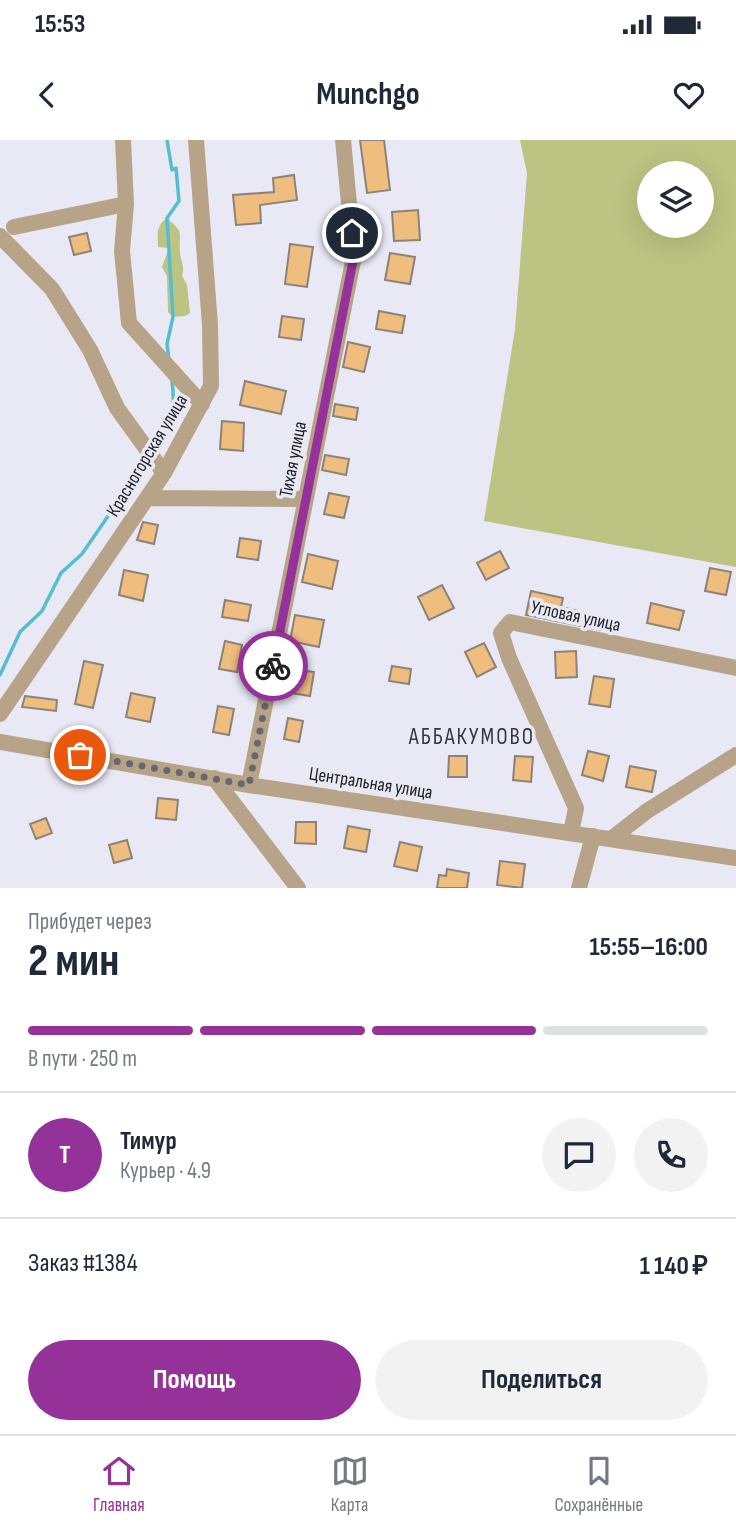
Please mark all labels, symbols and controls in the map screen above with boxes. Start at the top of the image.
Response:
text: 15:53 [35,9,86,40]
text: Munchgo [316,75,420,114]
icon: back [28,76,66,114]
icon: heart [670,76,708,114]
map controls [637,161,714,238]
button: layers [637,161,714,238]
pin [322,203,382,263]
icon: home [333,214,371,252]
street label: Красногорская улица [102,391,193,521]
street label: Тихая улица [275,419,312,499]
street label: Угловая улица [529,596,623,637]
courier [238,631,308,701]
icon: bike [254,647,292,685]
district label: АББАКУМОВО [408,723,535,751]
pin [50,725,110,785]
icon: bag [61,736,99,774]
street label: Центральная улица [307,762,434,805]
text: Прибудет через [28,908,152,936]
text: 15:55–16:00 [590,932,708,963]
text: 2 мин [28,934,119,989]
text: В пути · 250 m [28,1045,137,1073]
button: chat [542,1118,616,1192]
button: phone [634,1118,708,1192]
text: Тимур [120,1126,177,1157]
text: Т [59,1140,71,1171]
text: Курьер · 4.9 [120,1157,211,1185]
text: Заказ #1384 [28,1248,138,1279]
text: 1 140 ₽ [640,1251,708,1282]
button: Помощь [28,1340,361,1420]
button: Поделиться [375,1340,708,1420]
tab: Главная [93,1452,145,1517]
tab: Карта [331,1452,369,1517]
tab: Сохранённые [554,1452,643,1517]

